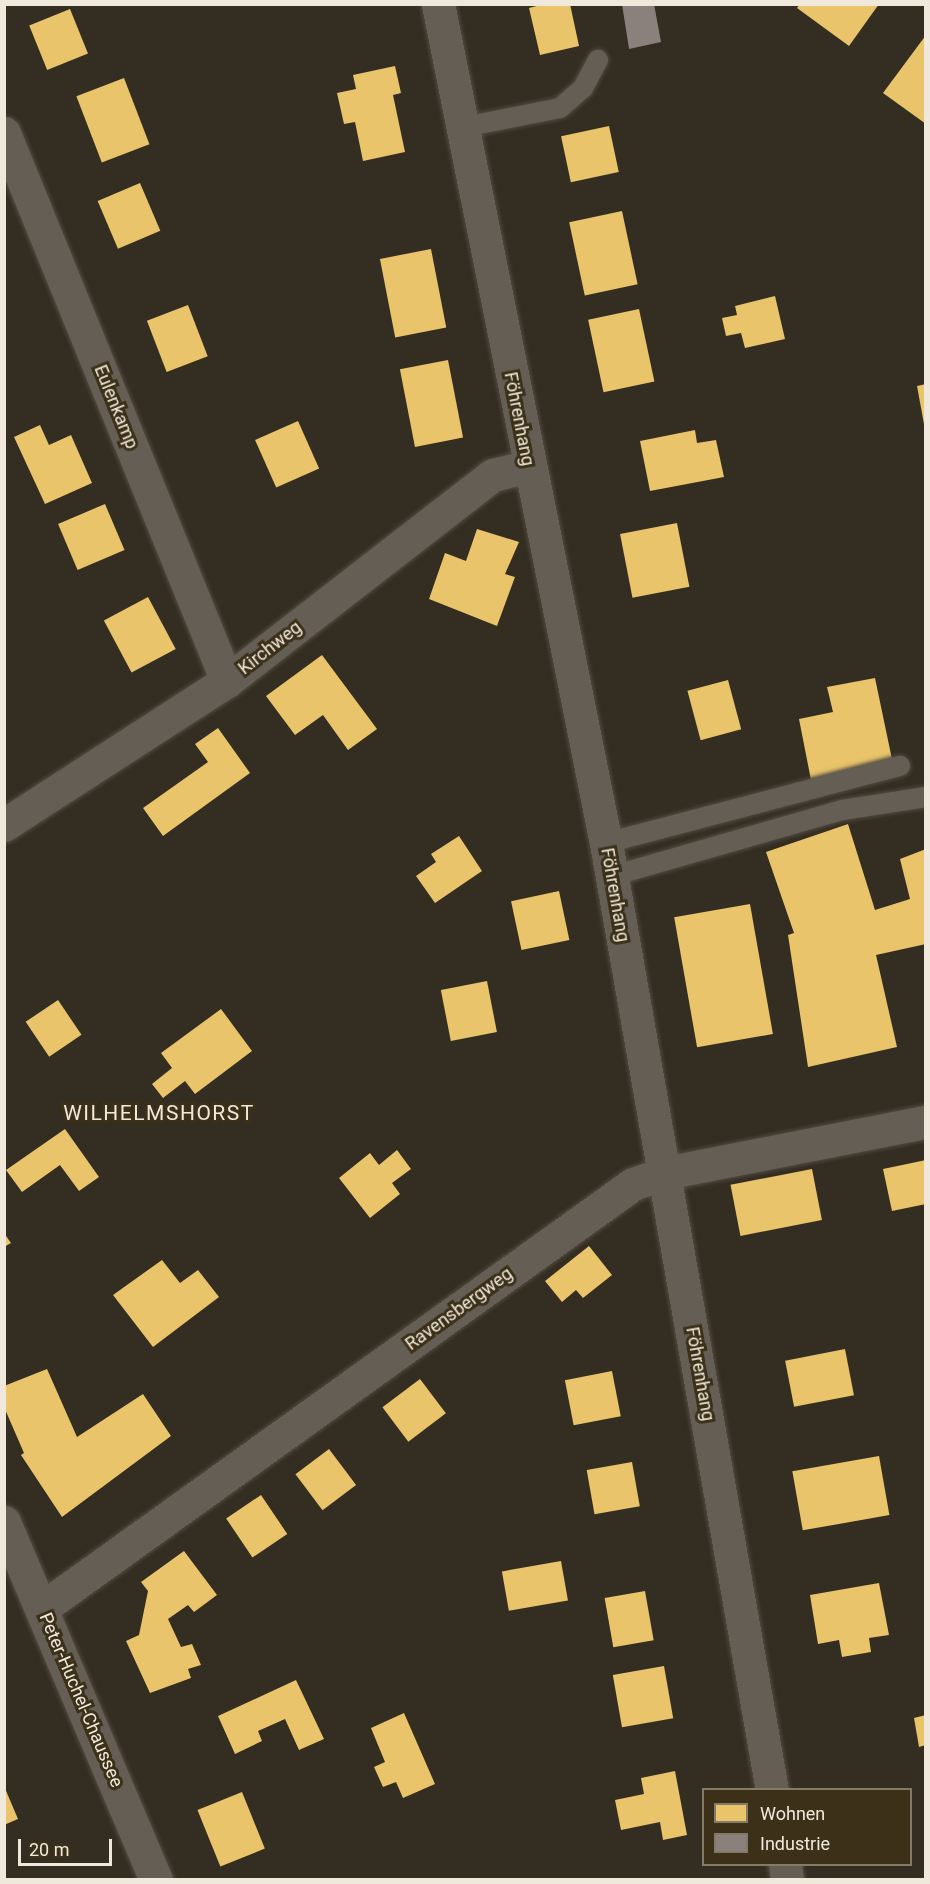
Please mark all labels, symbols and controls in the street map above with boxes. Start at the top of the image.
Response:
street label: Eulenkamp [89,362,143,452]
street label: Föhrenhang [499,370,539,468]
street label: Kirchweg [234,617,306,679]
street label: Föhrenhang [596,846,634,944]
district label: WILHELMSHORST [63,1100,255,1126]
street label: Ravensbergweg [401,1263,517,1355]
street label: Föhrenhang [681,1325,719,1423]
street label: Peter-Huchel-Chaussee [34,1610,128,1790]
legend [702,1788,912,1866]
text: Wohnen [760,1803,825,1824]
scale bar [21,1827,116,1865]
text: Industrie [760,1833,830,1854]
text: 20 m [29,1839,69,1860]

